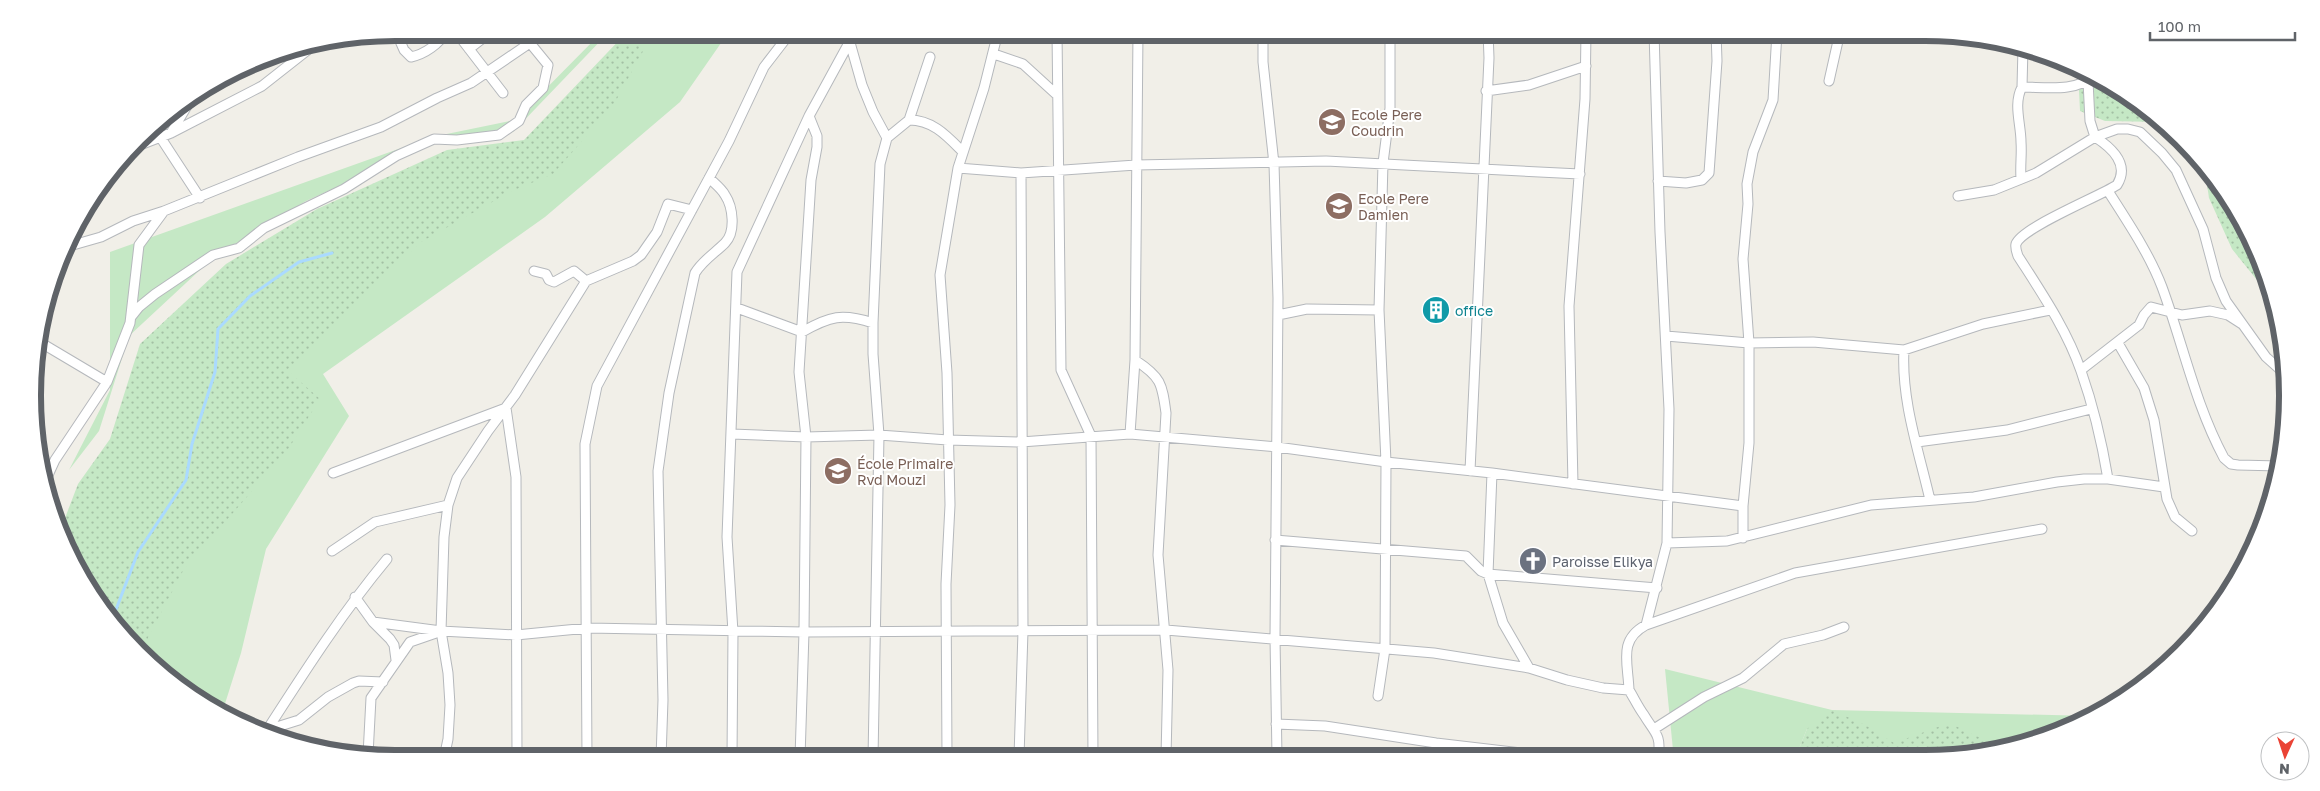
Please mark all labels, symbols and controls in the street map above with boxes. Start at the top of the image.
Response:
scale bar [2150,10,2295,42]
text: 100 m [2158,17,2201,35]
place label: Ecole Pere Coudrin [1351,106,1422,139]
school or university icon: Ecole Pere Coudrin [1317,107,1347,137]
place label: Ecole Pere Damien [1358,190,1429,223]
school or university icon: Ecole Pere Damien [1324,191,1354,221]
building icon: office [1421,295,1451,325]
place label: office [1455,302,1493,319]
place label: École Primaire Rvd Mouzi [857,455,953,488]
school or university icon: École Primaire Rvd Mouzi [823,456,853,486]
church icon: Paroisse Elikya [1518,546,1548,576]
place label: Paroisse Elikya [1552,553,1653,570]
north arrow [2260,731,2310,781]
text: N [2279,761,2290,778]

